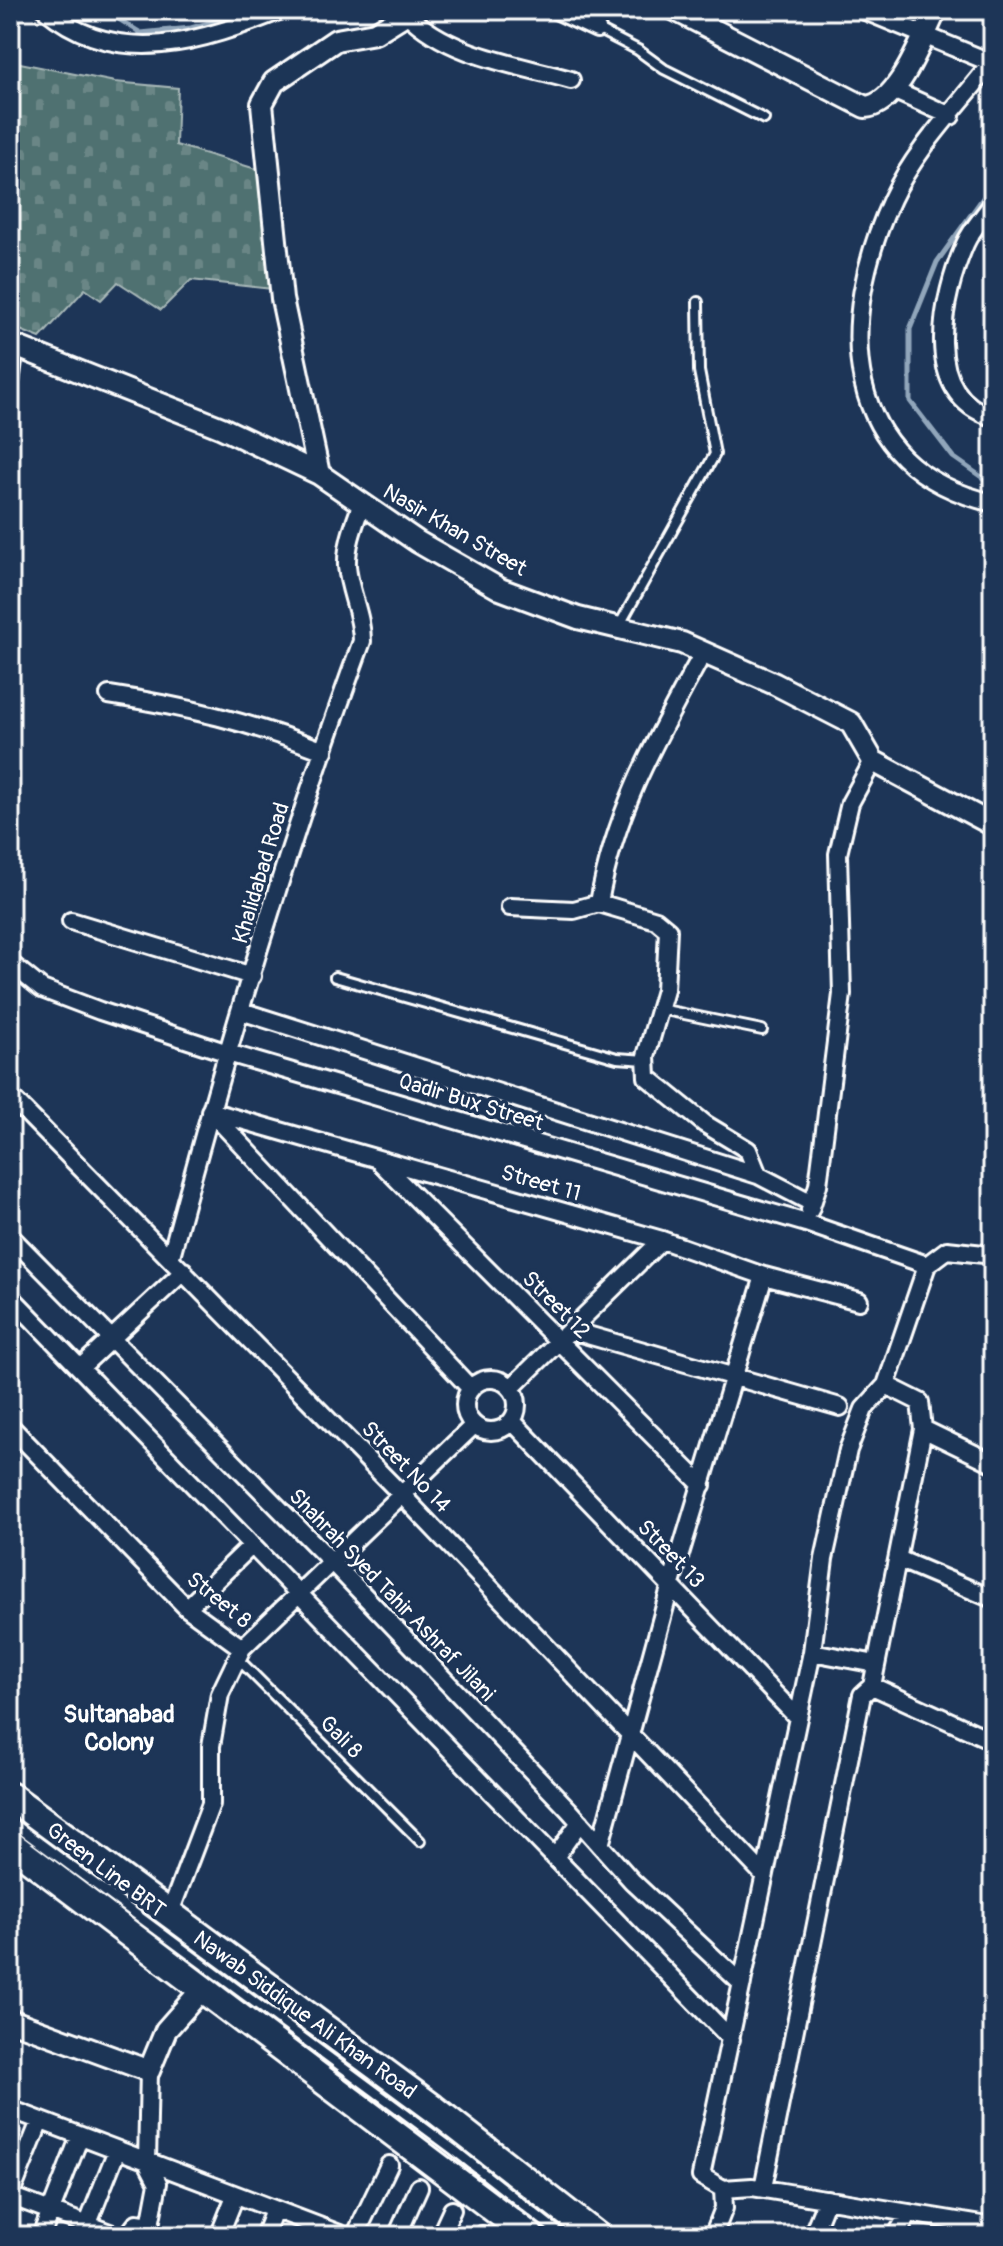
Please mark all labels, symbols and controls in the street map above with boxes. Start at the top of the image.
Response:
street label: Nasir Khan Street [378,477,532,583]
street label: Khalidabad Road [226,799,296,947]
street label: Qadir Bux Street [395,1067,547,1137]
street label: Street 11 [498,1158,584,1208]
street label: Street 12 [516,1265,596,1345]
street label: Street No 14 [355,1415,457,1519]
street label: Shahrah Syed Tahir Ashraf Jilani [283,1483,501,1707]
street label: Street 13 [631,1514,711,1594]
street label: Street 8 [181,1565,257,1635]
district label: Sultanabad Colony [63,1700,175,1757]
street label: Gali 8 [313,1709,369,1765]
street label: Green Line BRT [41,1816,171,1924]
street label: Nawab Siddique Ali Khan Road [188,1925,422,2105]

